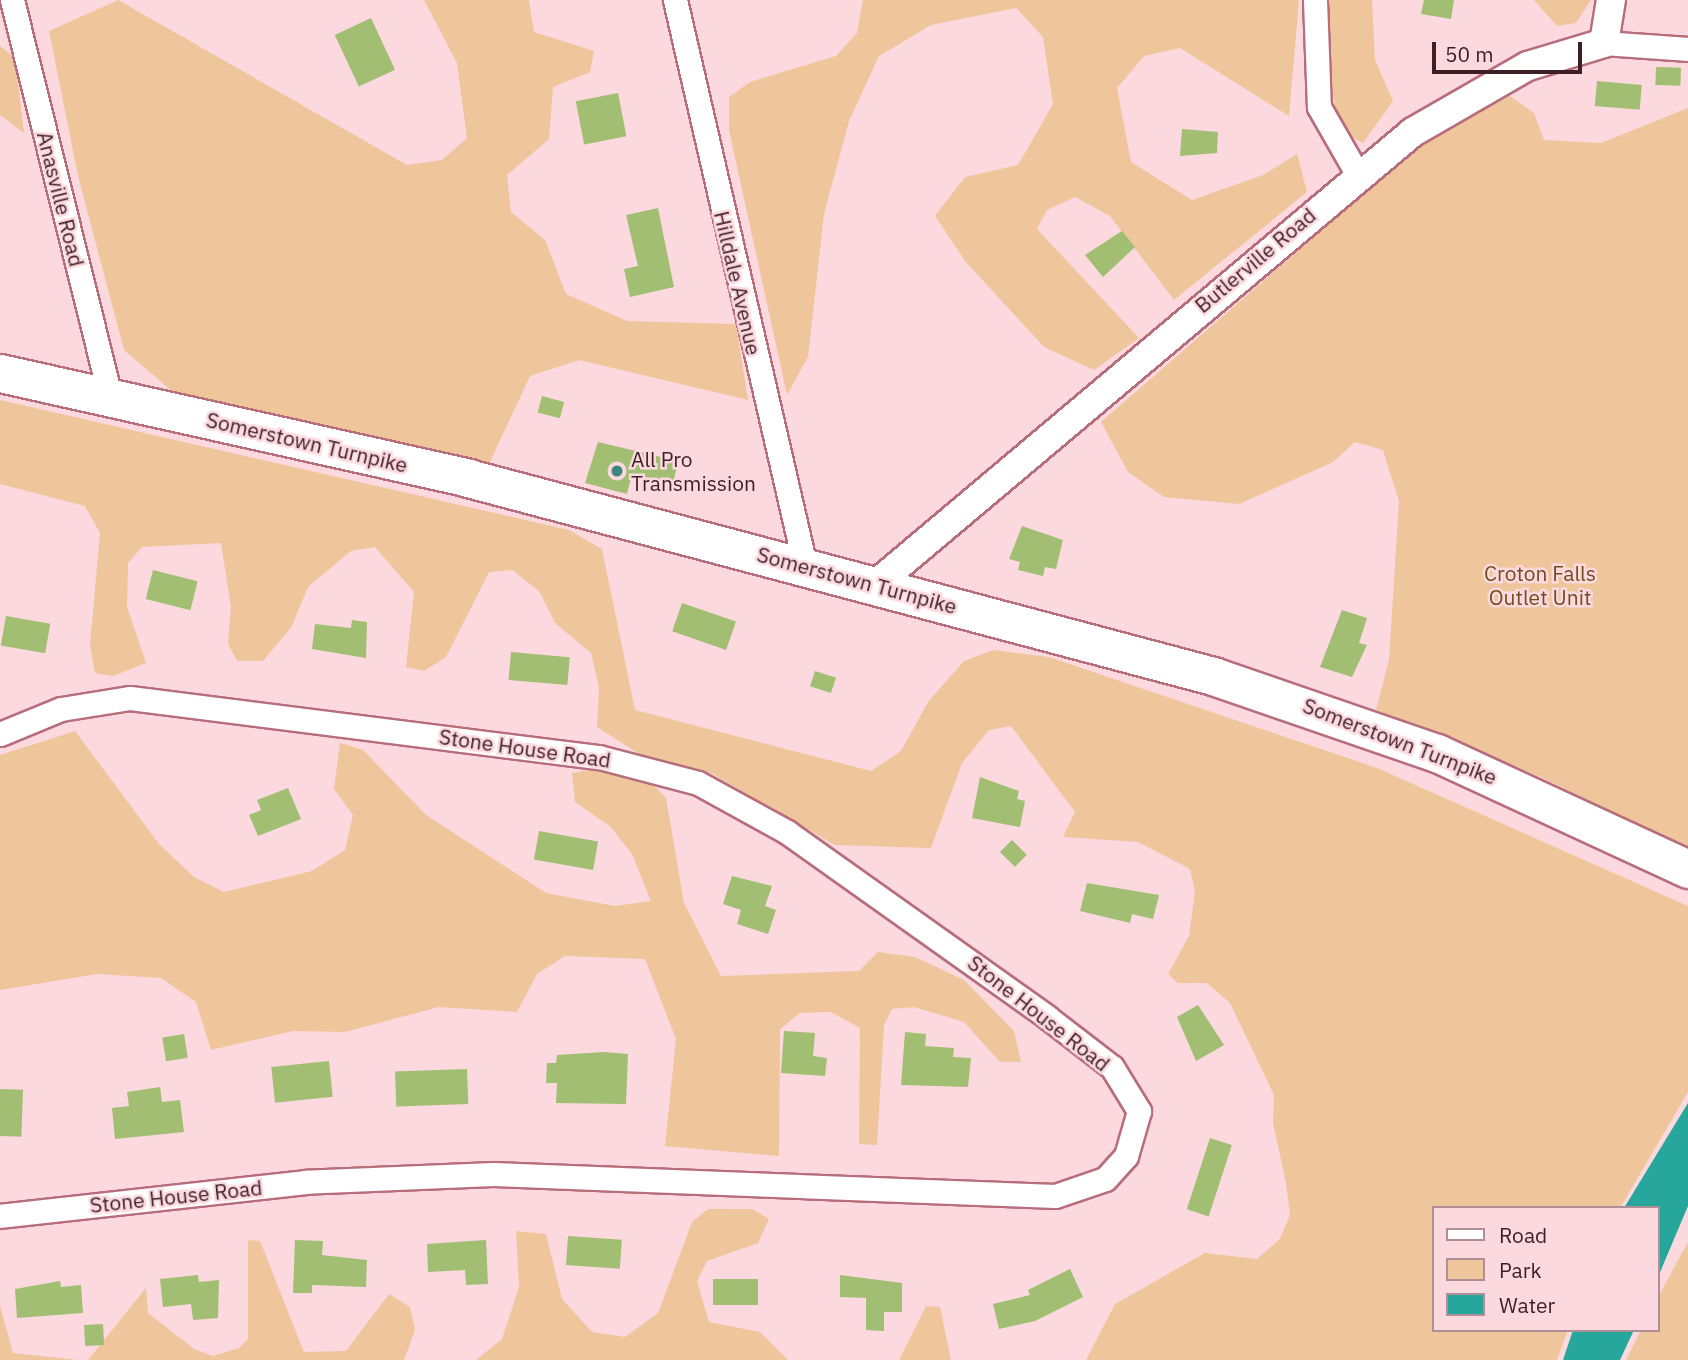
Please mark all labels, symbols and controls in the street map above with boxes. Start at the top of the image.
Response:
scale bar [1436,28,1586,72]
text: 50 m [1445,40,1494,68]
street label: Anasville Road [32,129,90,269]
street label: Butlerville Road [1190,202,1320,318]
street label: Hilldale Avenue [709,208,767,358]
street label: Somerstown Turnpike [204,407,410,477]
place label: All Pro Transmission [631,446,756,496]
marker: All Pro Transmission [609,463,625,479]
street label: Somerstown Turnpike [754,541,960,619]
park label: Croton Falls Outlet Unit [1484,560,1596,610]
street label: Somerstown Turnpike [1299,692,1501,790]
street label: Stone House Road [437,723,613,773]
street label: Stone House Road [963,950,1115,1076]
street label: Stone House Road [89,1174,263,1218]
legend [1432,1206,1660,1332]
text: Road [1499,1221,1547,1249]
text: Park [1499,1256,1542,1284]
text: Water [1499,1291,1555,1319]

